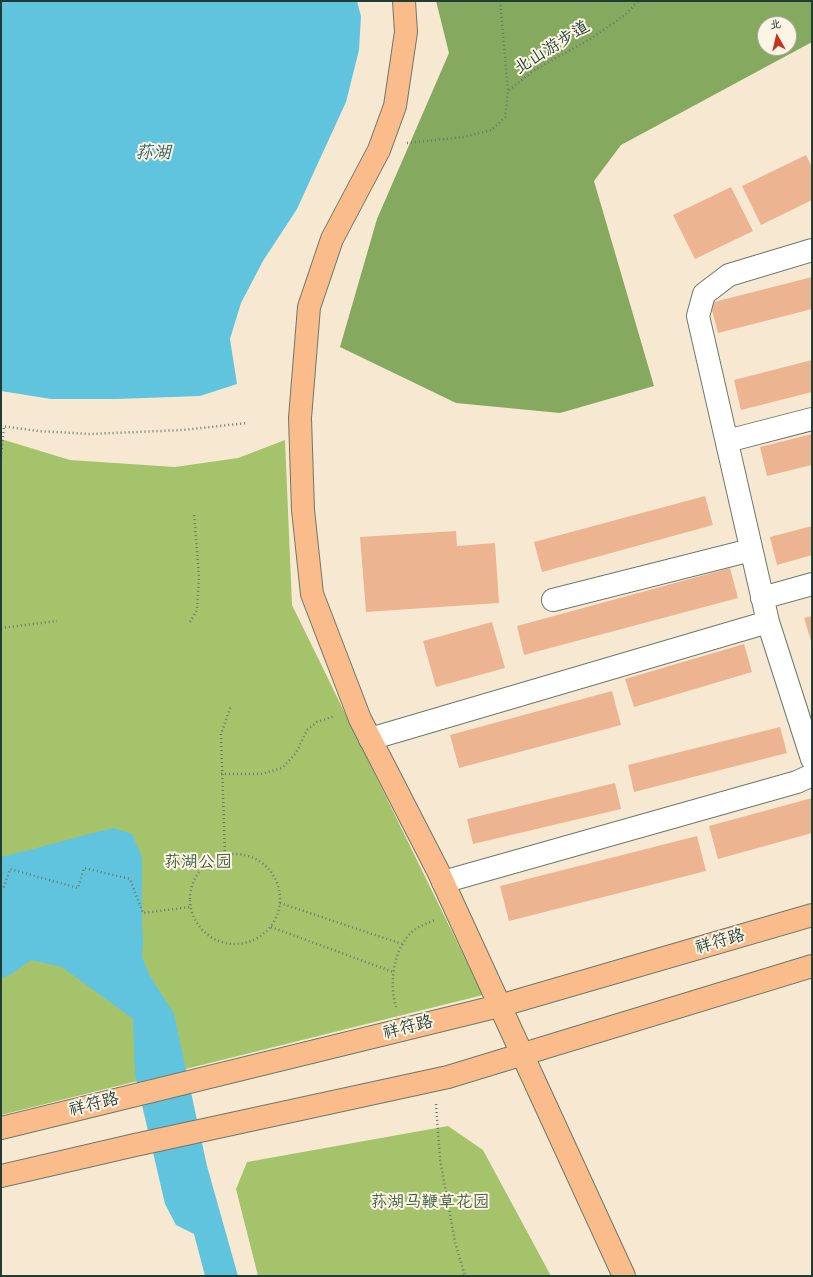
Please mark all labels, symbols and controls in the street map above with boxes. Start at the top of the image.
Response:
north arrow [757,16,797,56]
street label: 北山游步道 [511,17,593,79]
text: 北 [769,17,782,32]
water label: 荪湖 [135,142,171,164]
park label: 荪湖公园 [164,853,232,873]
street label: 祥符路 [693,925,747,959]
street label: 祥符路 [381,1012,435,1044]
street label: 祥符路 [67,1089,121,1121]
park label: 荪湖马鞭草花园 [371,1193,489,1213]

